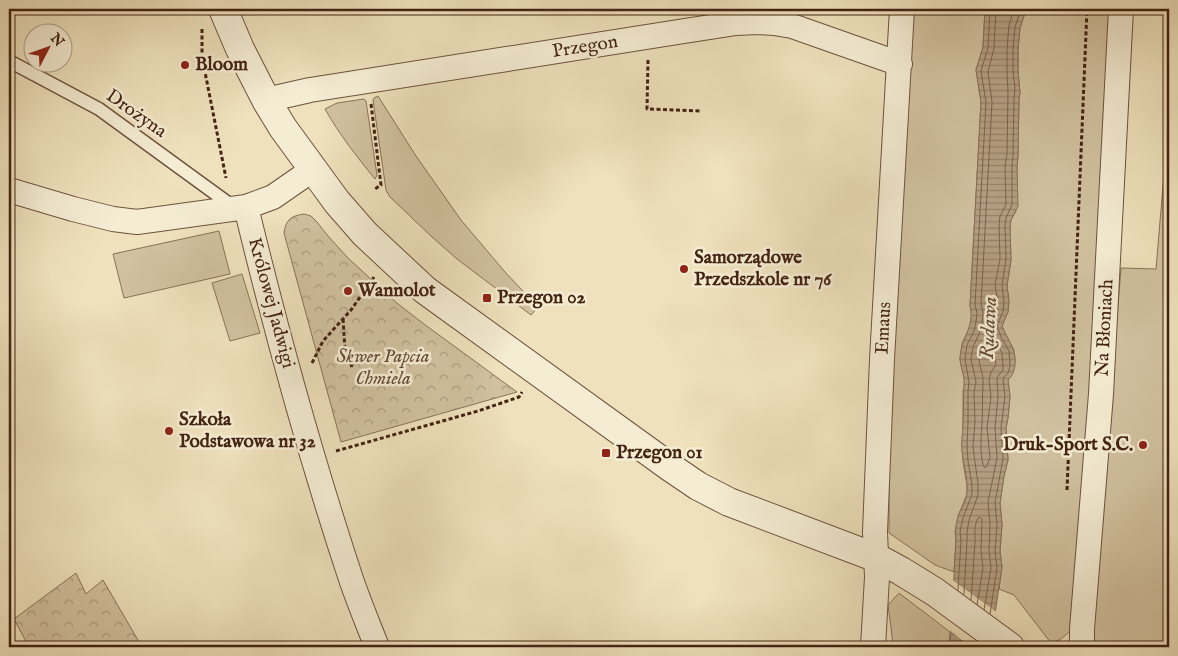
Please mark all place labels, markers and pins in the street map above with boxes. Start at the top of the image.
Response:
place label: Bloom [195,53,248,77]
marker: Bloom [179,59,191,71]
place label: Samorządowe Przedszkole nr 76 [694,246,832,292]
marker: Samorządowe Przedszkole nr 76 [678,263,690,275]
place label: Wannolot [357,279,436,303]
marker: Wannolot [342,285,354,297]
place label: Przegon 02 [497,286,585,310]
marker: Przegon 02 [481,292,493,304]
place label: Szkoła Podstawowa nr 32 [179,408,316,454]
marker: Szkoła Podstawowa nr 32 [163,425,175,437]
place label: Druk-Sport S.C. [1003,433,1133,457]
marker: Druk-Sport S.C. [1137,439,1149,451]
place label: Przegon 01 [616,441,702,465]
marker: Przegon 01 [600,447,612,459]

